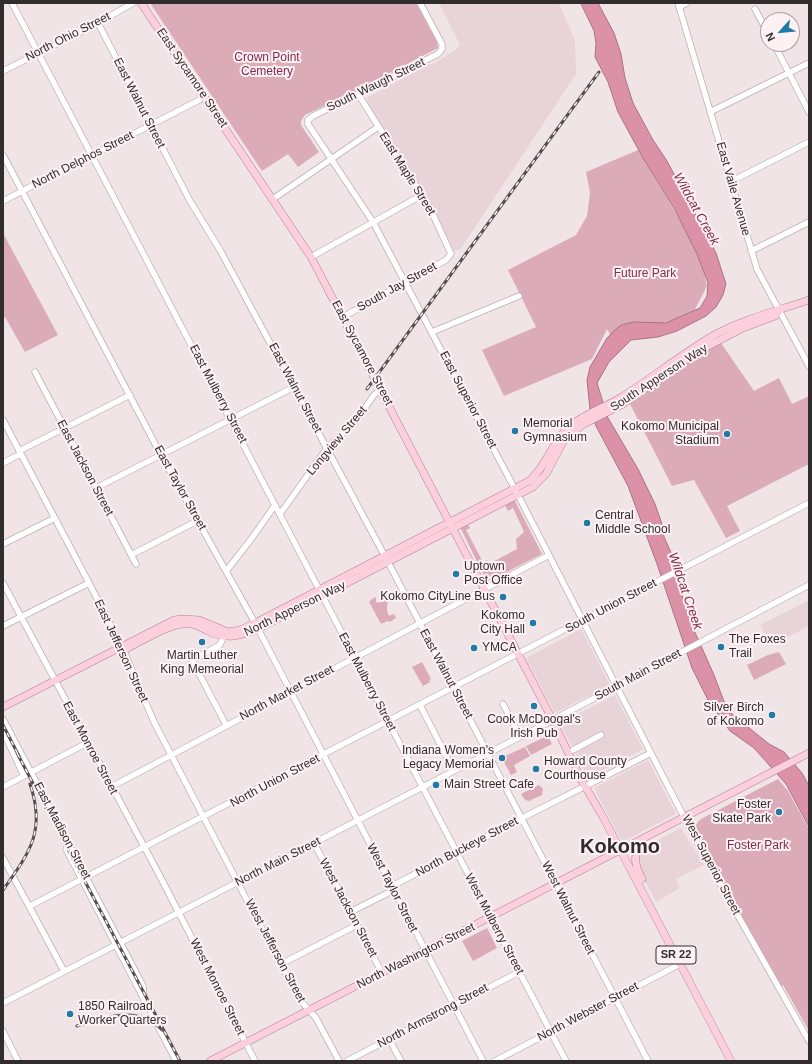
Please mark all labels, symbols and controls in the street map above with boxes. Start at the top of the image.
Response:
street label: North Ohio Street [23,9,113,65]
north arrow [760,12,800,52]
street label: East Sycamore Street [153,26,231,130]
text: N [763,31,777,43]
park label: Crown Point Cemetery [234,51,300,79]
street label: East Walnut Street [110,55,168,151]
street label: South Waugh Street [324,55,428,115]
street label: North Delphos Street [30,128,136,192]
street label: East Maple Street [376,130,438,218]
street label: East Vaile Avenue [713,140,753,238]
water label: Wildcat Creek [670,170,722,248]
street label: South Jay Street [355,259,439,315]
park label: Future Park [614,267,676,281]
street label: East Sycamore Street [328,298,396,408]
street label: East Walnut Street [265,341,325,435]
street label: South Apperson Way [608,341,710,415]
street label: East Mulberry Street [186,342,250,446]
street label: East Superior Street [436,349,500,451]
street label: Longview Street [304,403,370,479]
place label: Memorial Gymnasium [523,417,587,445]
street label: East Jackson Street [54,418,116,518]
place label: Kokomo Municipal Stadium [621,420,719,448]
marker: Memorial Gymnasium [510,426,520,436]
marker: Kokomo Municipal Stadium [722,429,732,439]
street label: East Taylor Street [151,443,209,533]
place label: Central Middle School [595,509,670,537]
marker: Central Middle School [582,518,592,528]
water label: Wildcat Creek [664,550,706,632]
place label: Uptown Post Office [464,560,522,588]
marker: Uptown Post Office [451,569,461,579]
street label: South Union Street [563,576,659,636]
street label: North Apperson Way [242,578,348,640]
place label: Kokomo CityLine Bus [380,590,495,604]
marker: Kokomo CityLine Bus [498,592,508,602]
street label: East Jefferson Street [91,597,151,705]
place label: Kokomo City Hall [480,609,525,637]
marker: Kokomo City Hall [528,618,538,628]
street label: East Walnut Street [416,627,476,721]
street label: East Mulberry Street [335,630,399,734]
place label: The Foxes Trail [729,633,786,661]
marker: Martin Luther King Memeorial [197,637,207,647]
place label: YMCA [482,641,517,655]
marker: The Foxes Trail [716,642,726,652]
marker: YMCA [469,643,479,653]
street label: South Main Street [592,646,684,704]
place label: Martin Luther King Memeorial [160,649,244,677]
street label: North Market Street [237,662,337,724]
street label: East Monroe Street [59,699,121,797]
marker: Cook McDoogal's Irish Pub [529,701,539,711]
place label: Silver Birch of Kokomo [703,701,764,729]
marker: Silver Birch of Kokomo [767,710,777,720]
place label: Cook McDoogal's Irish Pub [487,713,581,741]
place label: Indiana Women's Legacy Memorial [402,744,494,772]
street label: North Union Street [228,751,322,811]
marker: Indiana Women's Legacy Memorial [497,753,507,763]
place label: Howard County Courthouse [544,755,627,783]
marker: Howard County Courthouse [531,764,541,774]
place label: Main Street Cafe [444,778,534,792]
street label: East Madison Street [30,780,94,882]
marker: Main Street Cafe [431,780,441,790]
place label: Foster Skate Park [712,798,771,826]
marker: Foster Skate Park [774,807,784,817]
street label: West Superior Street [679,813,743,917]
street label: North Buckeye Street [413,814,521,880]
street label: North Main Street [233,834,323,890]
district label: Kokomo [580,835,660,859]
park label: Foster Park [727,839,789,853]
street label: West Taylor Street [363,841,421,935]
street label: West Jackson Street [316,856,380,960]
street label: West Walnut Street [538,859,598,957]
street label: West Mulberry Street [461,871,527,977]
street label: West Jefferson Street [242,897,308,1005]
street label: North Washington Street [354,920,478,992]
street label: West Monroe Street [186,936,248,1038]
road number: SR 22 [656,946,696,964]
street label: North Webster Street [535,979,641,1045]
street label: North Armstrong Street [375,981,491,1051]
place label: 1850 Railroad Worker Quarters [78,1000,166,1028]
marker: 1850 Railroad Worker Quarters [65,1009,75,1019]

